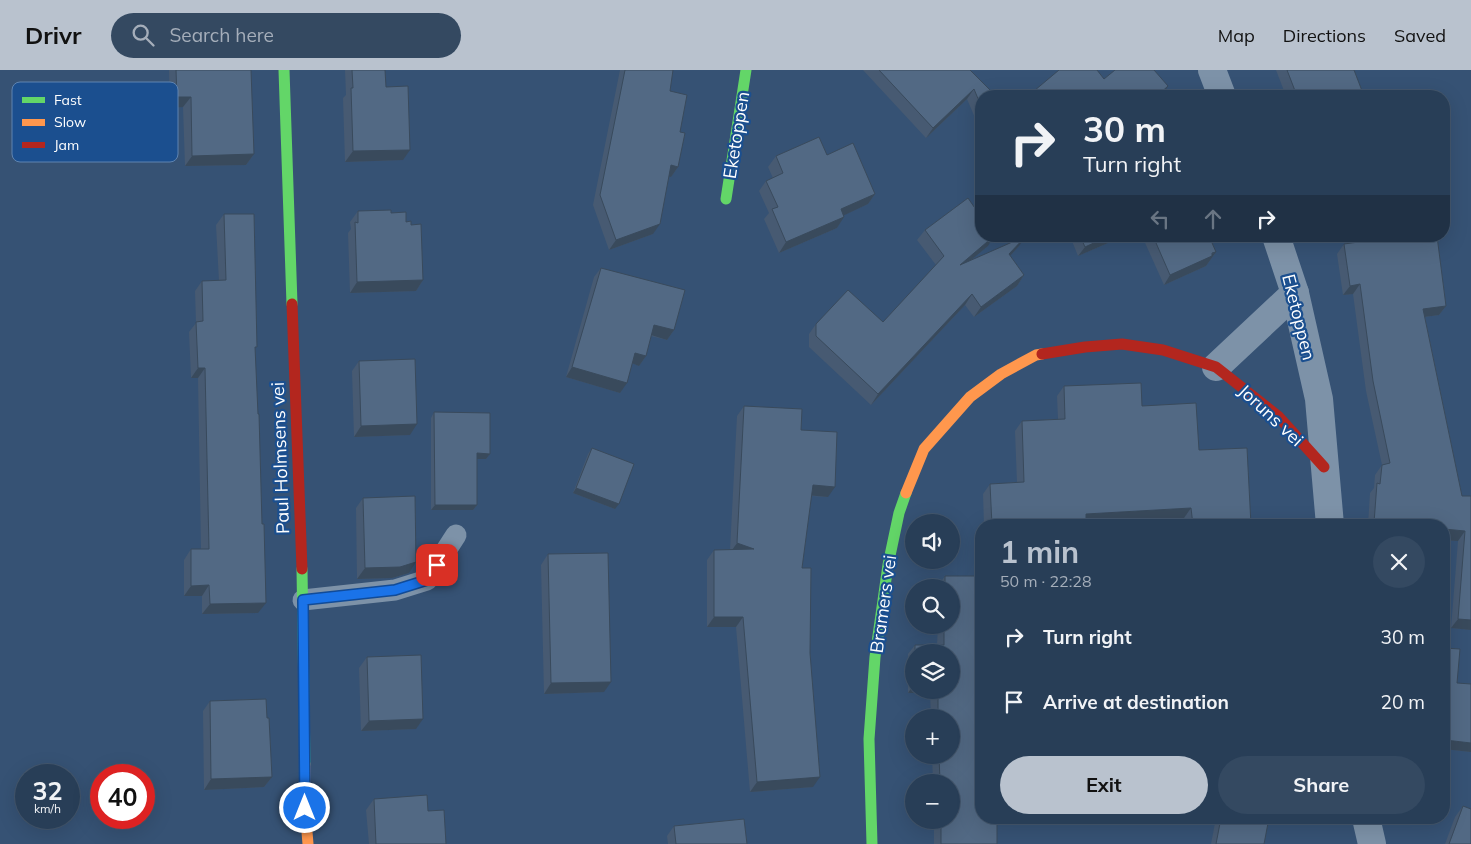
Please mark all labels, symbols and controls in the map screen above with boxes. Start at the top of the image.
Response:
search box [111,13,461,58]
text: Drivr [25,20,81,50]
icon: search [129,21,157,49]
text: Search here [169,23,274,47]
text: Map [1218,24,1255,47]
text: Directions [1283,24,1366,47]
text: Saved [1394,24,1446,47]
legend [12,82,178,162]
street label: Eketoppen [718,90,754,180]
text: Fast [54,91,82,109]
text: 30 m [1083,107,1166,151]
icon: right [1000,110,1065,175]
text: Slow [54,113,86,131]
text: Jam [54,136,79,154]
text: Turn right [1083,150,1181,178]
icon: left [1146,205,1174,233]
icon: ahead [1199,205,1227,233]
icon: right [1252,205,1280,233]
street label: Eketoppen [1277,272,1321,362]
street label: Joruns vei [1234,379,1308,451]
street label: Paul Holmsens vei [266,382,294,534]
map controls [905,514,960,829]
button: sound [905,514,960,569]
text: 1 min [1000,533,1079,571]
button: close [1373,536,1425,588]
pin [416,544,458,586]
icon: arrive [423,551,451,579]
street label: Bramers vei [865,554,901,654]
text: 50 m · 22:28 [1000,571,1092,591]
button: search [905,579,960,634]
icon: right [1000,623,1028,651]
text: Turn right [1043,625,1132,649]
text: 30 m [1381,625,1425,649]
button: layers [905,644,960,699]
icon: arrive [1000,688,1028,716]
text: Arrive at destination [1043,690,1229,714]
text: 20 m [1381,690,1425,714]
button: + [905,709,960,764]
button: Exit [1000,756,1208,814]
button: Share [1218,756,1425,814]
speed limit sign: 40 [90,764,155,829]
button: − [905,774,960,829]
text: 32 [32,775,63,806]
position arrow [278,781,330,833]
text: km/h [34,801,61,816]

